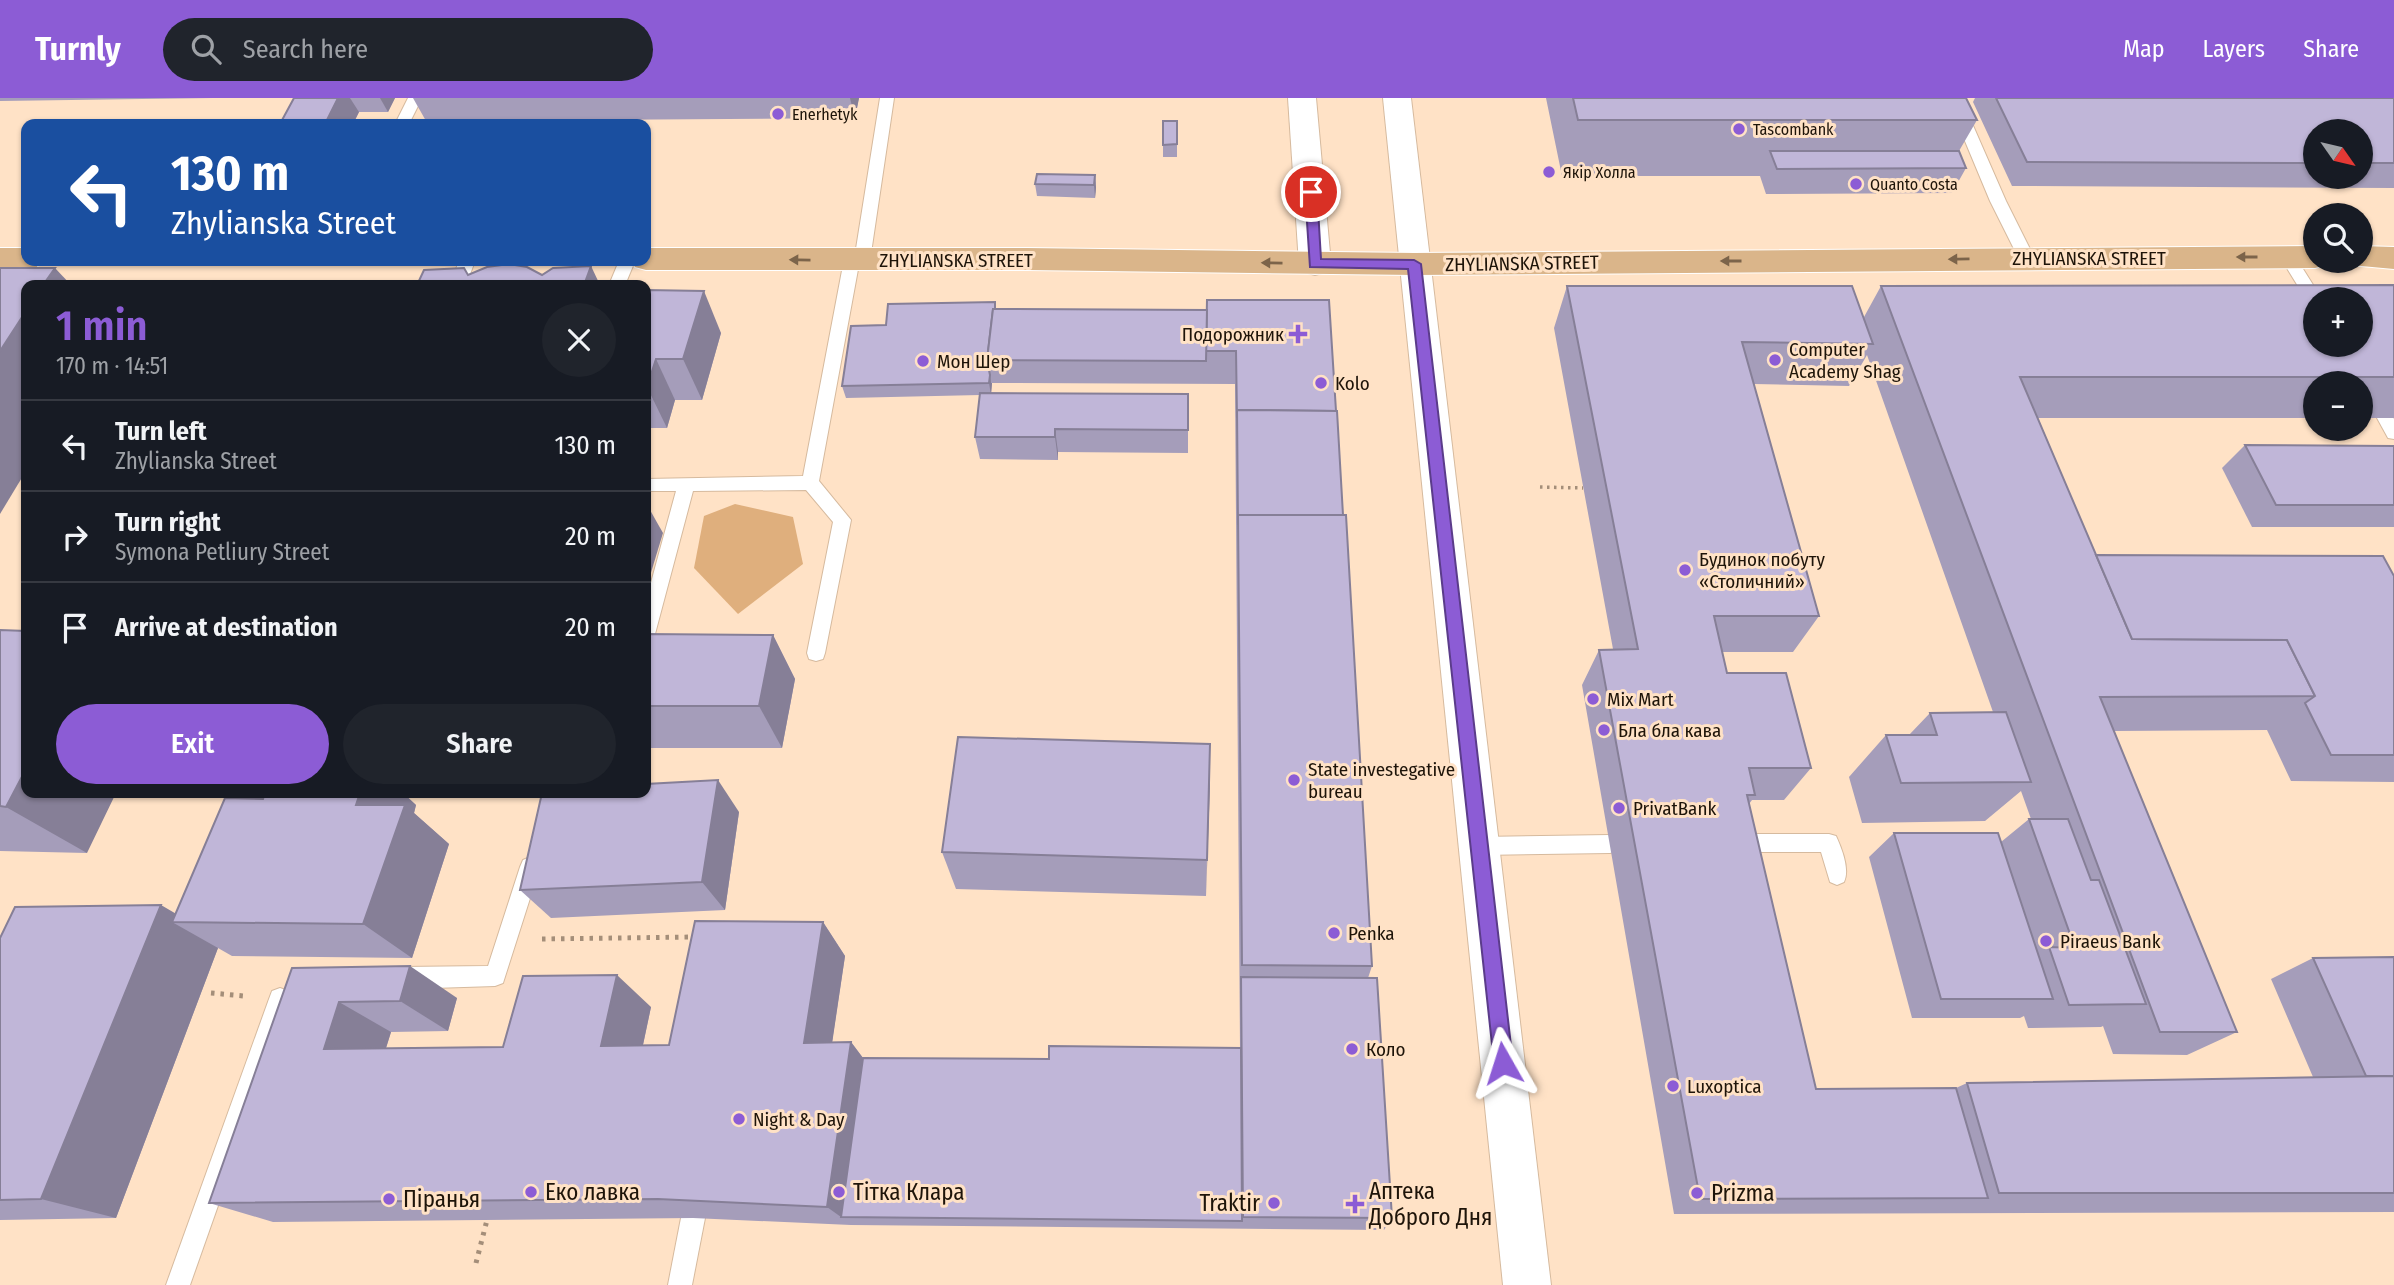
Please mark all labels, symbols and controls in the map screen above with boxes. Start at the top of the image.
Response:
search box [163,18,653,81]
text: Turnly [35,29,121,69]
icon: search [187,30,225,68]
text: Search here [243,34,368,65]
text: Map [2123,35,2165,63]
text: Layers [2203,35,2265,63]
text: Share [2303,35,2359,63]
place label: Enerhetyk [792,105,858,124]
marker: Enerhetyk [770,106,786,122]
north arrow [2303,119,2373,189]
map controls [2303,119,2373,441]
place label: Tascombank [1753,120,1834,139]
marker: Tascombank [1731,121,1747,137]
text: 130 m [171,144,289,203]
icon: left [56,147,147,238]
pin [1281,162,1341,222]
place label: Якір Холла [1563,163,1636,182]
marker: Якір Холла [1541,164,1557,180]
icon: arrive [1292,173,1330,211]
place label: Quanto Costa [1870,175,1958,194]
marker: Quanto Costa [1848,176,1864,192]
button: search [2303,203,2373,273]
text: Zhylianska Street [171,204,396,242]
street label: ZHYLIANSKA STREET [2012,247,2166,270]
street label: ZHYLIANSKA STREET [879,249,1033,272]
street label: ZHYLIANSKA STREET [1445,251,1599,276]
one-way arrow [2236,251,2258,263]
one-way arrow [1948,253,1970,265]
one-way arrow [789,254,811,265]
one-way arrow [1720,255,1742,267]
one-way arrow [1261,257,1283,269]
button: + [2303,287,2373,357]
text: 1 min [56,301,147,351]
button: close [542,303,616,377]
place label: Подорожник [1182,323,1284,346]
marker: Подорожник [1290,326,1306,342]
place label: Computer Academy Shag [1789,338,1901,383]
place label: Мон Шер [937,350,1010,373]
text: 170 m · 14:51 [56,352,168,380]
marker: Computer Academy Shag [1767,352,1783,368]
marker: Мон Шер [915,353,931,369]
button: − [2303,371,2373,441]
place label: Kolo [1335,372,1370,395]
marker: Kolo [1313,375,1329,391]
text: Turn left [115,416,207,447]
icon: left [56,427,94,465]
text: 130 m [554,430,616,461]
text: Zhylianska Street [115,447,277,475]
text: Turn right [115,507,221,538]
icon: right [56,518,94,556]
text: 20 m [565,521,616,552]
text: Symona Petliury Street [115,538,329,566]
place label: Будинок побуту «Столичний» [1699,548,1825,593]
marker: Будинок побуту «Столичний» [1677,562,1693,578]
icon: arrive [56,609,94,647]
text: Arrive at destination [115,612,338,643]
text: 20 m [565,612,616,643]
place label: Mix Mart [1607,688,1675,711]
marker: Mix Mart [1585,691,1601,707]
button: Exit [56,704,329,784]
button: Share [343,704,616,784]
place label: Бла бла кава [1618,719,1721,742]
marker: Бла бла кава [1596,722,1612,738]
place label: State investegative bureau [1308,758,1455,803]
marker: State investegative bureau [1286,772,1302,788]
place label: PrivatBank [1633,797,1716,820]
marker: PrivatBank [1611,800,1627,816]
place label: Penka [1348,922,1395,945]
marker: Penka [1326,925,1342,941]
place label: Piraeus Bank [2060,930,2161,953]
marker: Piraeus Bank [2038,933,2054,949]
position arrow [1466,1026,1540,1100]
place label: Коло [1366,1038,1405,1061]
marker: Коло [1344,1041,1360,1057]
place label: Luxoptica [1687,1075,1762,1098]
marker: Luxoptica [1665,1078,1681,1094]
place label: Night & Day [753,1108,845,1131]
marker: Night & Day [731,1111,747,1127]
place label: Аптека Доброго Дня [1368,1177,1492,1231]
place label: Еко лавка [545,1178,640,1206]
place label: Тітка Клара [853,1178,965,1206]
place label: Prizma [1711,1179,1774,1207]
marker: Еко лавка [523,1184,539,1200]
marker: Тітка Клара [831,1184,847,1200]
place label: Піранья [403,1185,480,1213]
marker: Prizma [1689,1185,1705,1201]
place label: Traktir [1199,1189,1260,1217]
marker: Піранья [381,1191,397,1207]
marker: Traktir [1266,1195,1282,1211]
marker: Аптека Доброго Дня [1347,1196,1363,1212]

